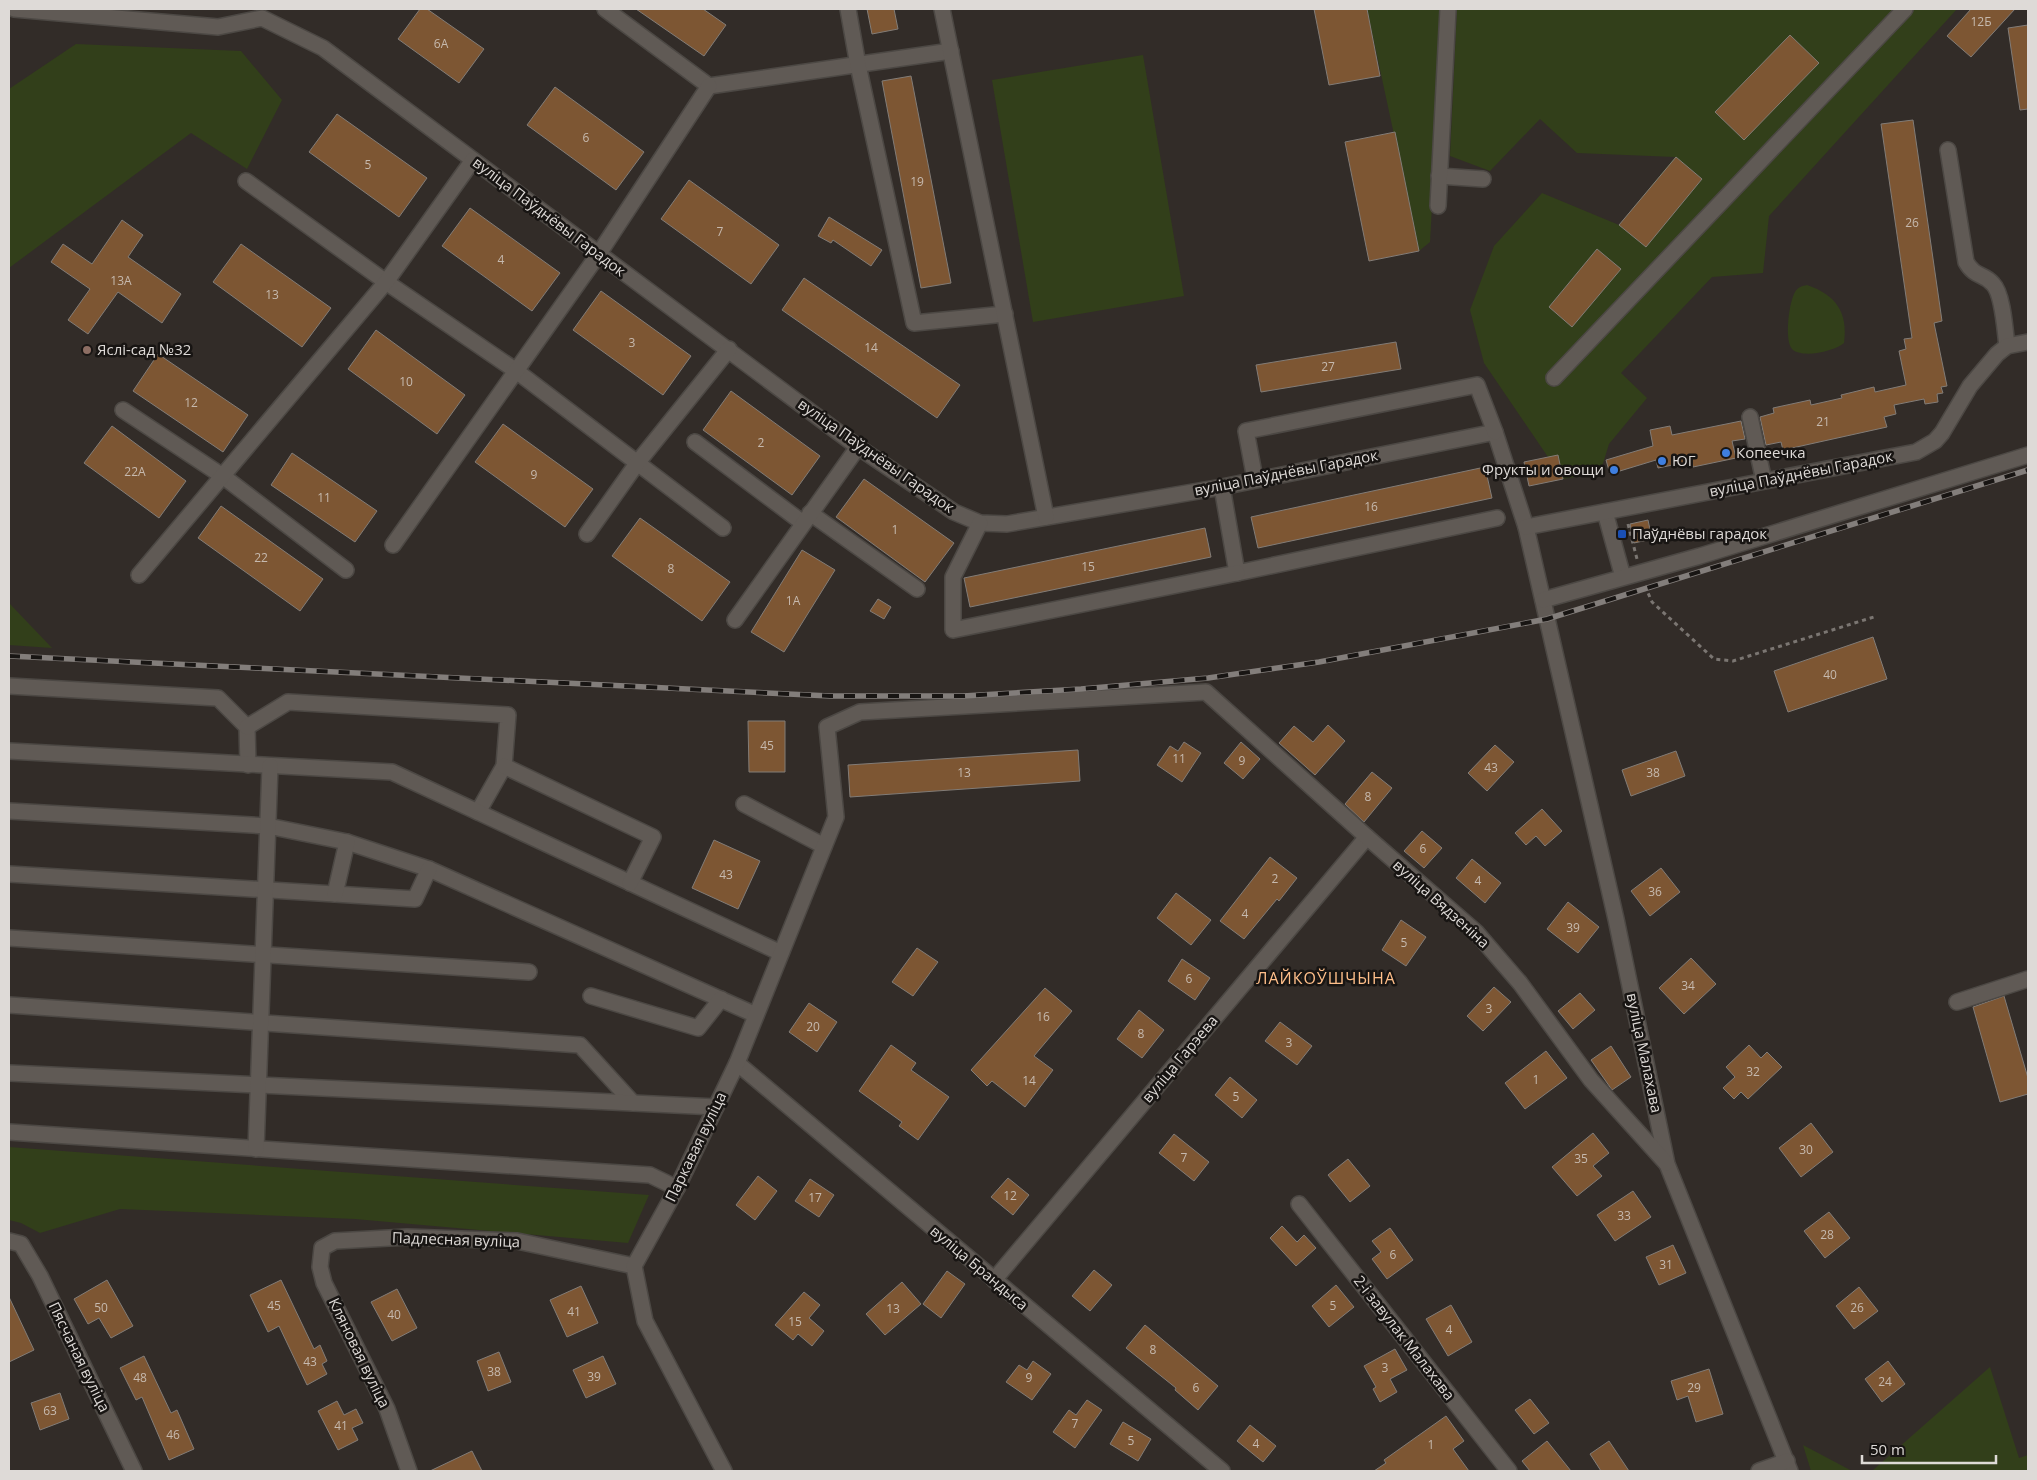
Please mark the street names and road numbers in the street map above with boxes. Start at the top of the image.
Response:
street label: вуліца Паўднёвы Гарадок [469,152,630,280]
street label: вуліца Паўднёвы Гарадок [794,394,959,517]
street label: вуліца Паўднёвы Гарадок [1192,444,1379,500]
street label: вуліца Паўднёвы Гарадок [1707,445,1894,501]
street label: вуліца Вядзеніна [1389,855,1494,952]
street label: вуліца Малахава [1623,991,1667,1115]
street label: вуліца Гарэева [1137,1010,1222,1106]
street label: Паркавая вуліца [660,1088,730,1205]
street label: вуліца Брандыса [926,1220,1033,1314]
street label: Падлесная вуліца [392,1227,521,1251]
street label: 2-і завулак Малахава [1350,1271,1460,1404]
street label: Кляновая вуліца [325,1294,395,1411]
street label: Пясчаная вуліца [45,1298,115,1415]

